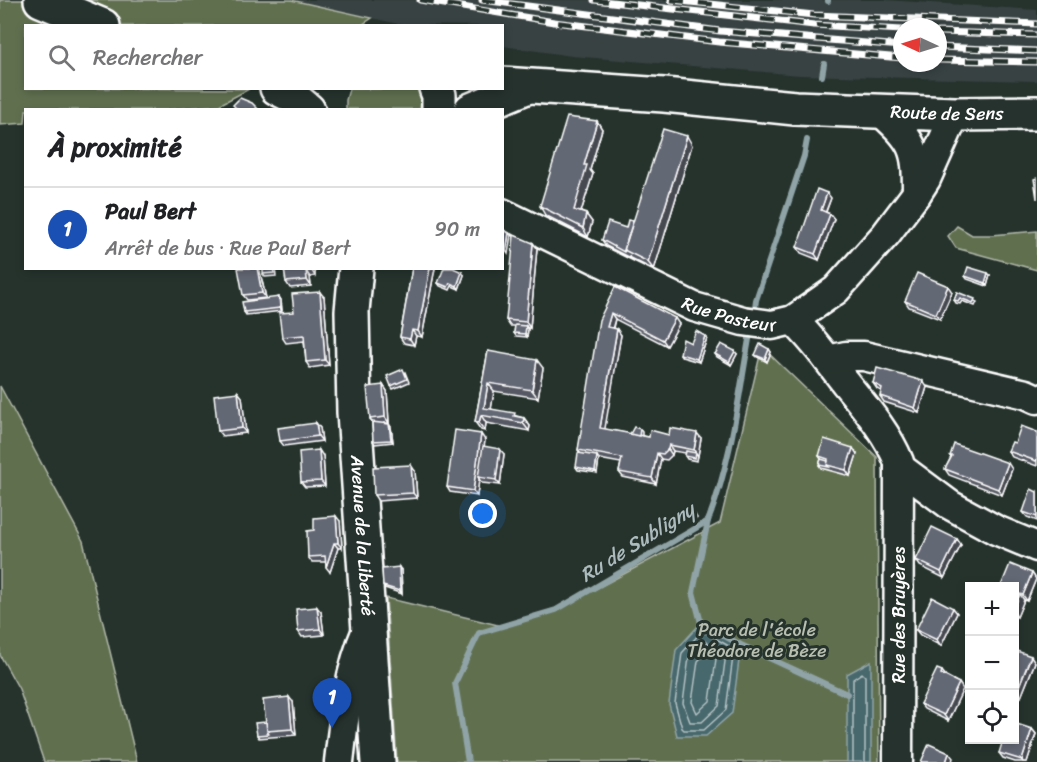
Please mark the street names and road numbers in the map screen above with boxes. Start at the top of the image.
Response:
street label: Route de Sens [890,96,1004,130]
street label: Rue Pasteur [676,287,781,341]
street label: Avenue de la Liberté [341,453,384,617]
street label: Rue des Bruyères [883,546,915,683]

